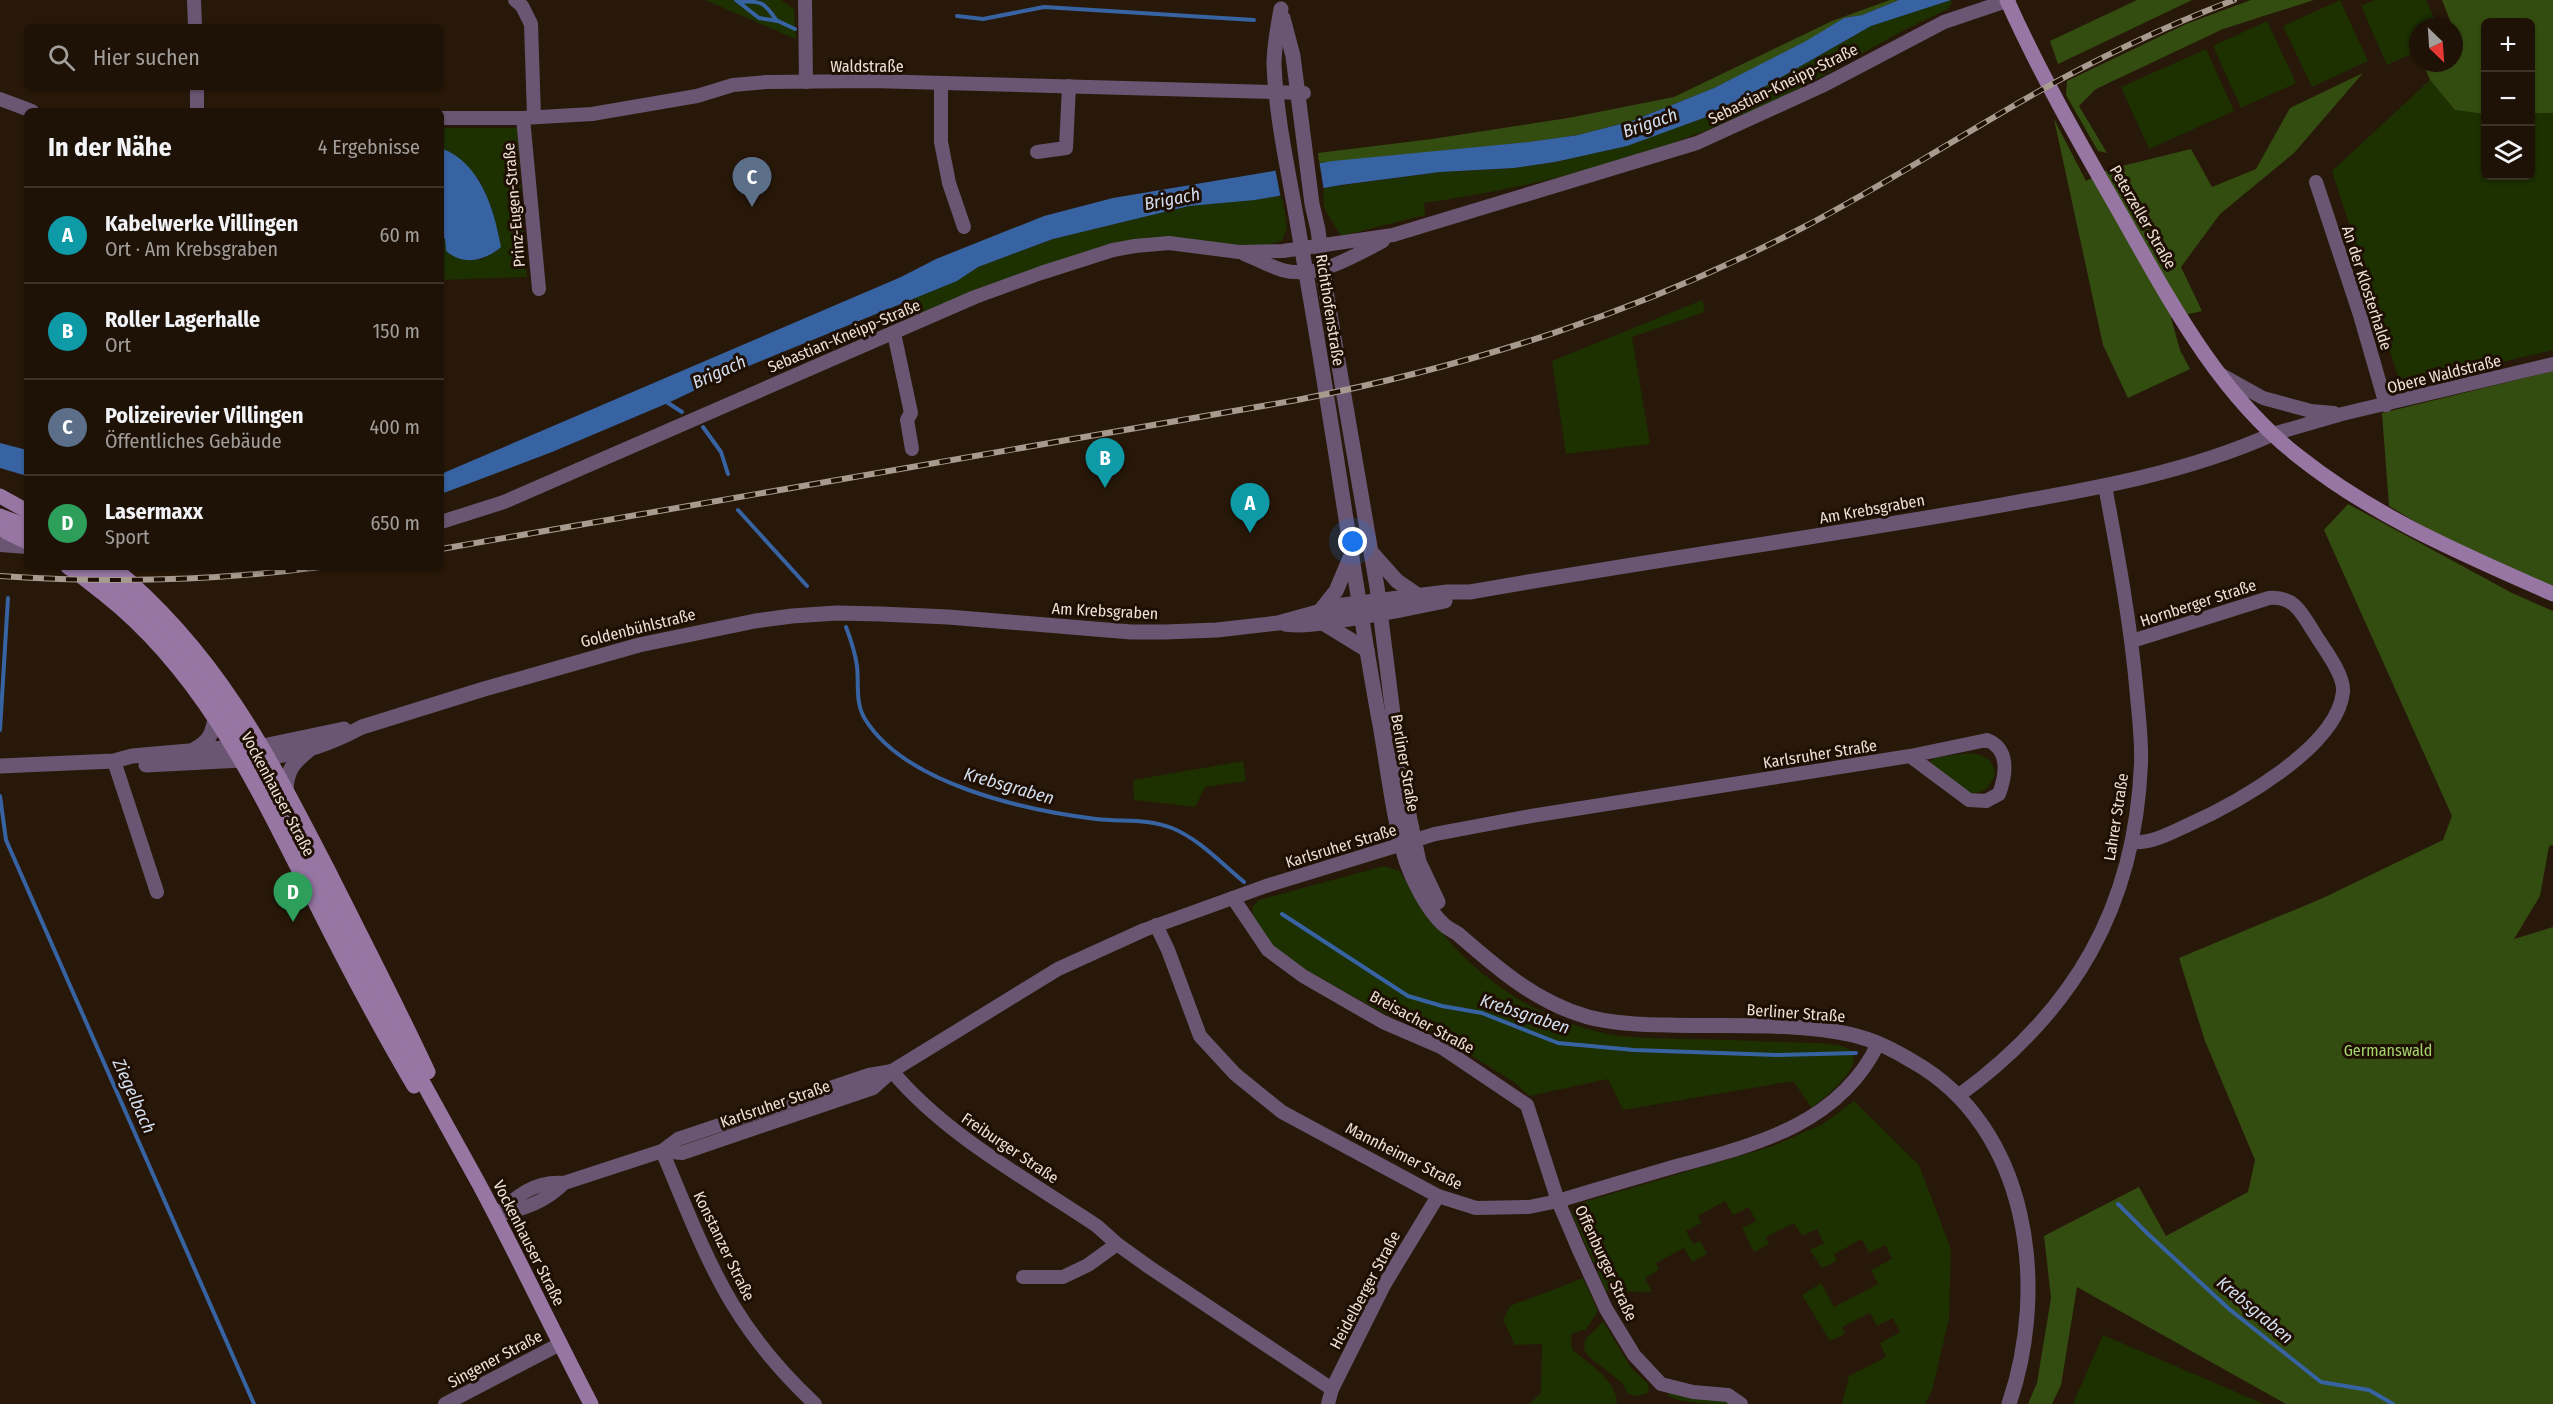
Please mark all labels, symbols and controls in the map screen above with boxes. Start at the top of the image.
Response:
north arrow [2409,18,2463,72]
map controls [2481,18,2535,180]
button: + [2481,18,2535,72]
search box [24,24,444,90]
street label: Sebastian-Kneipp-Straße [1705,39,1861,128]
icon: search [45,41,78,74]
text: Hier suchen [93,44,200,71]
street label: Waldstraße [830,57,904,76]
button: − [2481,72,2535,126]
water label: Brigach [1620,103,1680,143]
button: layers [2481,126,2535,180]
text: In der Nähe [48,132,172,163]
text: 4 Ergebnisse [318,135,420,159]
street label: Prinz-Eugen-Straße [499,142,529,268]
pin: C [732,158,771,207]
street label: Peterzeller Straße [2106,162,2180,272]
water label: Brigach [1142,183,1202,215]
text: Kabelwerke Villingen [105,210,298,237]
text: A [62,223,73,247]
text: 60 m [380,223,420,247]
street label: An der Klosterhalde [2338,223,2396,353]
text: Ort · Am Krebsgraben [105,237,278,261]
street label: Richthofenstraße [1312,253,1348,367]
street label: Sebastian-Kneipp-Straße [765,295,923,377]
text: Roller Lagerhalle [105,306,260,333]
text: B [62,319,73,343]
text: 150 m [373,319,420,343]
text: Ort [105,333,131,357]
water label: Brigach [689,350,749,394]
street label: Obere Waldstraße [2385,351,2503,397]
text: Polizeirevier Villingen [105,402,303,429]
text: C [62,415,73,439]
text: 400 m [369,415,420,439]
text: Öffentliches Gebäude [105,429,282,453]
pin: B [1086,438,1124,488]
pin: A [1230,484,1270,533]
street label: Am Krebsgraben [1818,490,1926,528]
text: Lasermaxx [105,498,203,525]
text: D [62,511,73,535]
text: 650 m [371,511,420,535]
text: Sport [105,525,150,549]
your location [1338,527,1367,556]
street label: Hornberger Straße [2138,575,2259,631]
street label: Am Krebsgraben [1051,599,1159,623]
street label: Goldenbühlstraße [579,605,697,651]
street label: Berliner Straße [1387,713,1423,813]
street label: Vockenhauser Straße [237,729,319,859]
street label: Karlsruher Straße [1762,736,1878,772]
water label: Krebsgraben [961,763,1057,809]
street label: Lahrer Straße [2100,772,2132,862]
street label: Karlsruher Straße [1283,820,1399,872]
pin: D [274,872,312,922]
street label: Breisacher Straße [1367,987,1478,1058]
water label: Krebsgraben [1477,989,1573,1039]
street label: Berliner Straße [1746,1000,1846,1026]
park label: Germanswald [2344,1041,2432,1060]
water label: Ziegelbach [107,1054,160,1137]
street label: Karlsruher Straße [718,1076,833,1132]
street label: Freiburger Straße [958,1109,1062,1187]
street label: Mannheimer Straße [1342,1118,1466,1194]
street label: Vockenhauser Straße [489,1177,569,1309]
street label: Konstanzer Straße [689,1188,759,1304]
street label: Offenburger Straße [1571,1202,1641,1324]
street label: Heidelberger Straße [1326,1228,1404,1352]
water label: Krebsgraben [2212,1272,2298,1348]
street label: Singener Straße [445,1326,545,1392]

